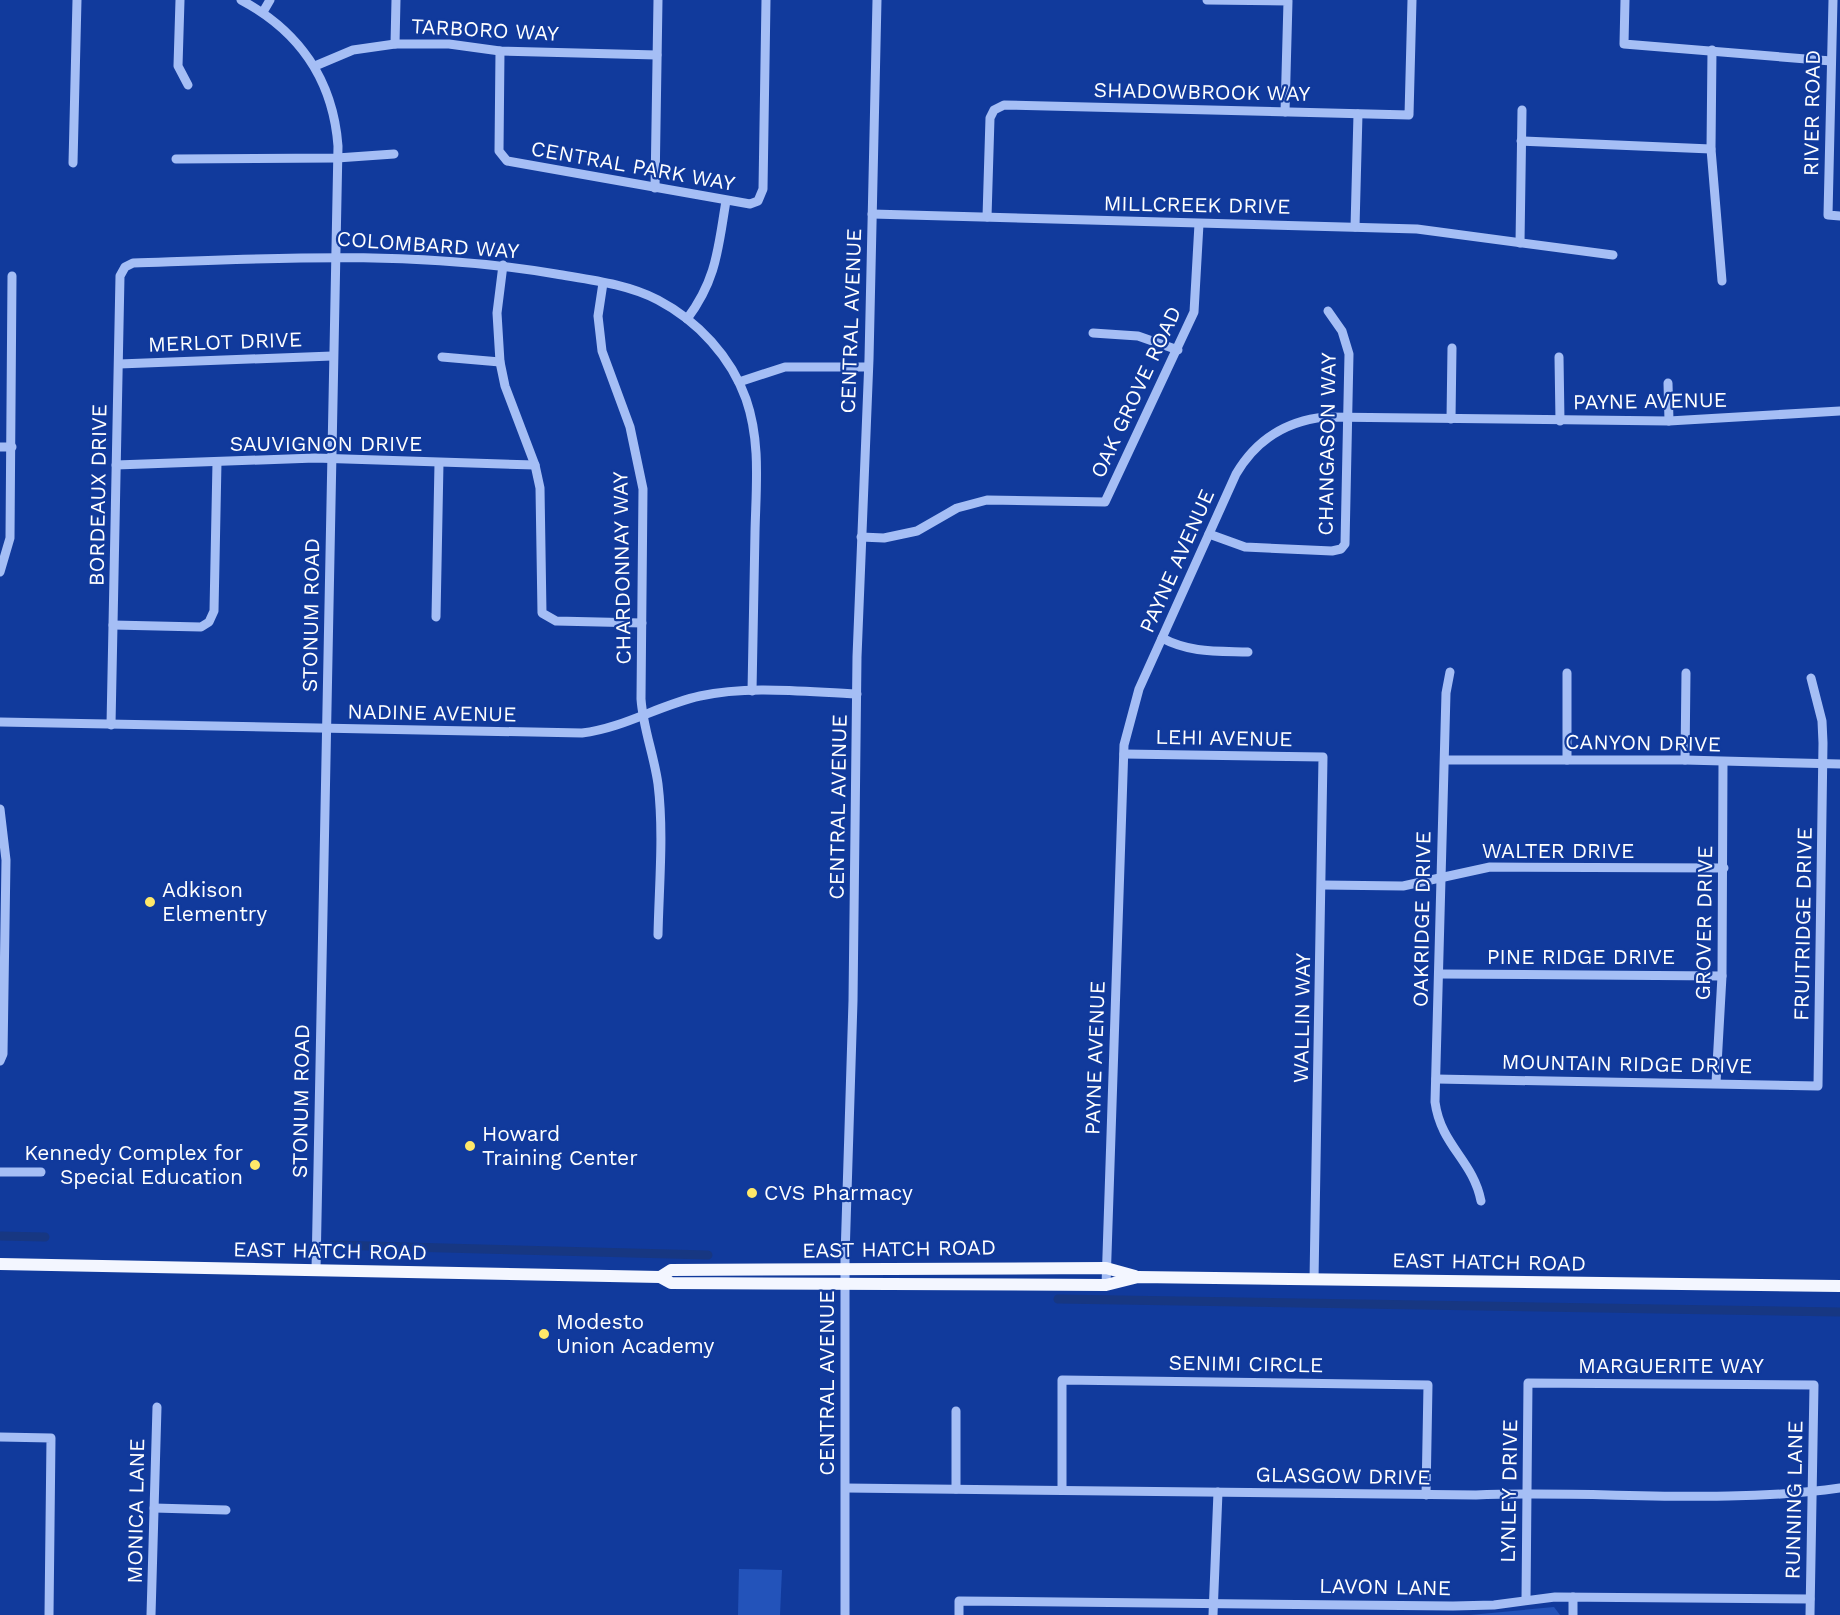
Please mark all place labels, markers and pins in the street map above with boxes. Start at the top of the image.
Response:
place label: Adkison Elementry [162,877,267,926]
marker: Adkison Elementry [143,895,157,909]
place label: Howard Training Center [482,1121,638,1170]
marker: Howard Training Center [463,1139,477,1153]
place label: Kennedy Complex for Special Education [24,1140,243,1189]
marker: Kennedy Complex for Special Education [248,1158,262,1172]
place label: CVS Pharmacy [764,1180,913,1205]
marker: CVS Pharmacy [745,1186,759,1200]
place label: Modesto Union Academy [556,1309,715,1358]
marker: Modesto Union Academy [537,1327,551,1341]

